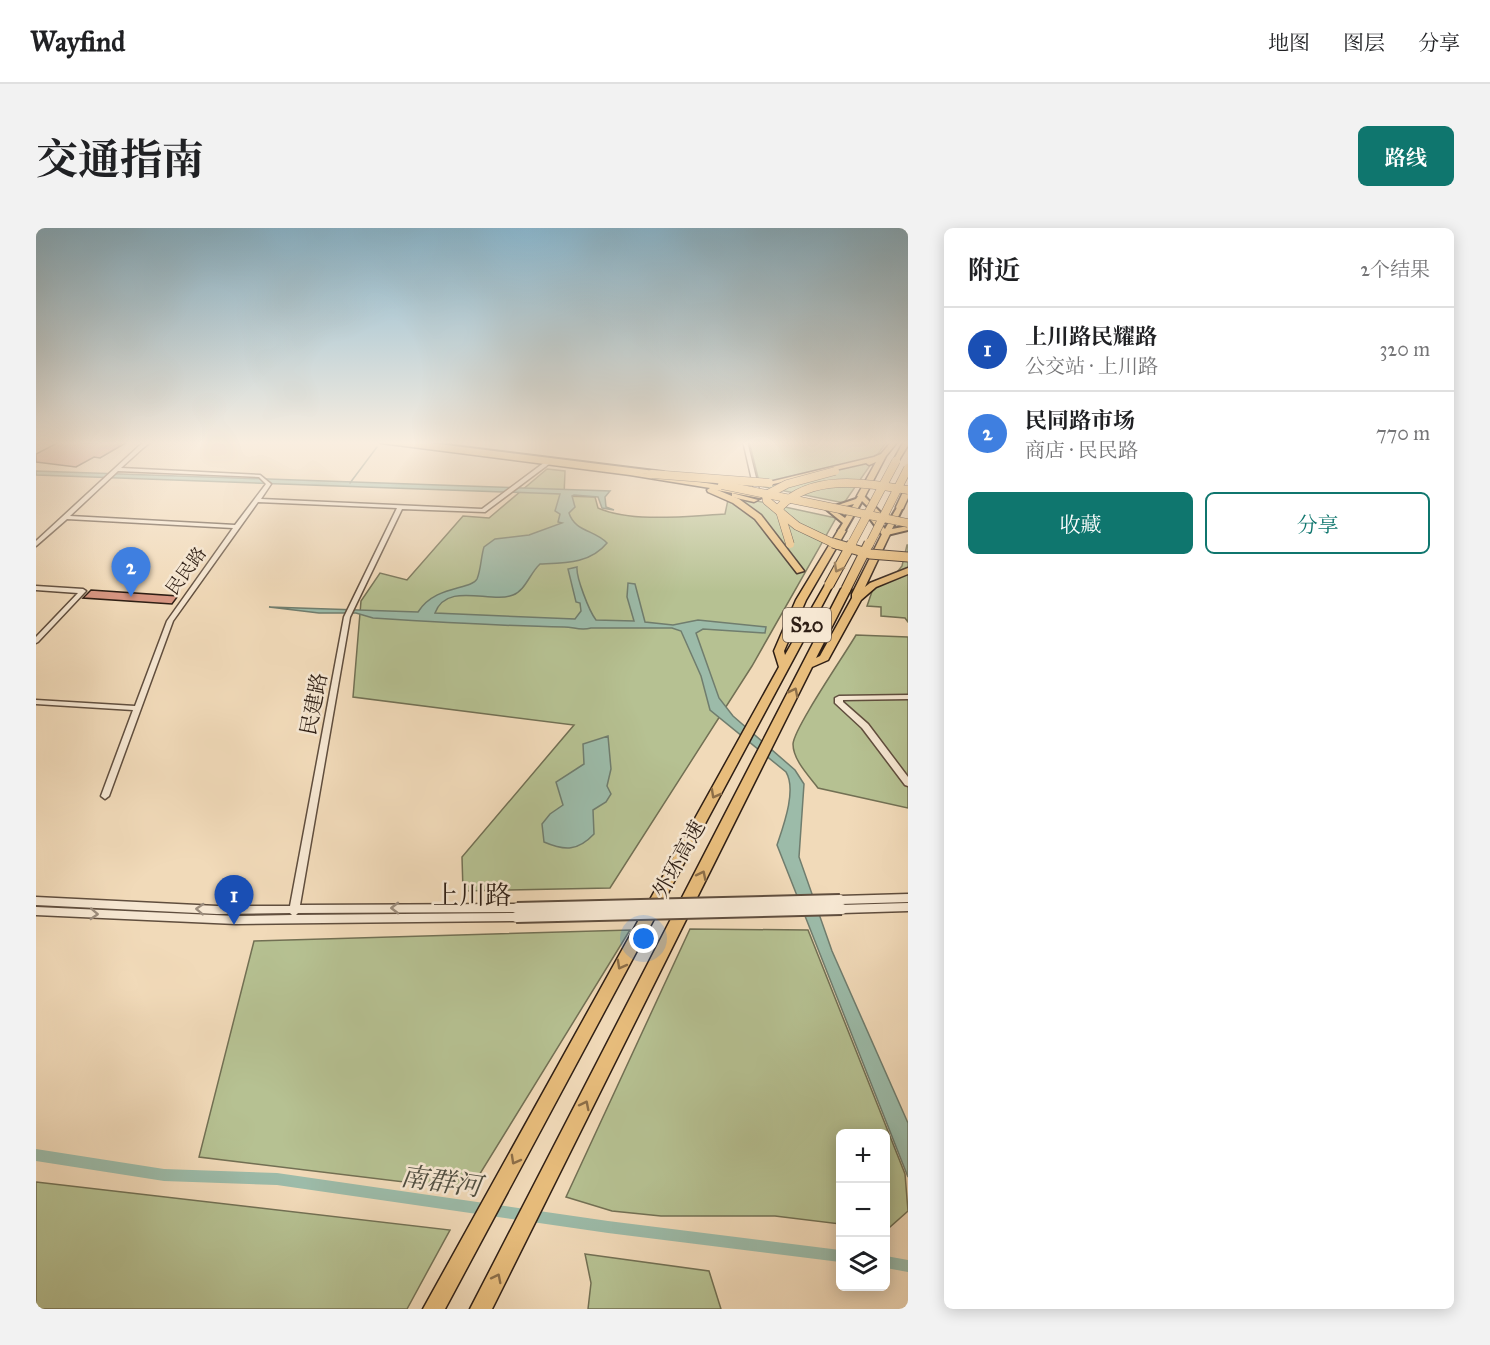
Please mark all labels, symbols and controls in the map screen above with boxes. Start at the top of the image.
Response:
text: Wayfind [30,24,125,59]
text: 地图 [1268,30,1310,56]
text: 图层 [1343,30,1385,56]
text: 分享 [1418,30,1460,56]
button: 路线 [1358,126,1454,186]
text: 交通指南 [36,134,204,186]
text: 附近 [968,254,1020,286]
text: 2个结果 [1360,257,1430,281]
text: 上川路民耀路 [1025,323,1157,350]
text: 1 [984,337,991,361]
text: 320 m [1379,337,1430,361]
text: 公交站 · 上川路 [1025,354,1158,378]
text: 民同路市场 [1025,407,1135,434]
text: 2 [983,421,992,445]
text: 770 m [1376,421,1430,445]
text: 商店 · 民民路 [1025,438,1138,462]
button: 收藏 [968,492,1193,554]
button: 分享 [1205,492,1430,554]
street label: 民民路 [161,543,211,599]
pin: 2 [112,548,151,597]
one-way arrow [834,562,845,572]
road number: S20 [783,608,831,642]
street label: 民建路 [295,671,333,737]
one-way arrow [787,688,798,698]
one-way arrow [711,788,722,798]
street label: 外环高速 [647,816,711,902]
one-way arrow [694,870,706,881]
pin: 1 [214,876,254,925]
street label: 上川路 [433,879,511,911]
one-way arrow [196,902,205,915]
one-way arrow [391,902,400,914]
one-way arrow [90,907,99,920]
your location [629,924,658,953]
one-way arrow [617,959,628,970]
one-way arrow [578,1100,589,1111]
map controls [836,1129,890,1291]
button: + [836,1129,890,1183]
one-way arrow [511,1153,522,1164]
water label: 南群河 [399,1159,488,1204]
button: − [836,1183,890,1237]
button: layers [836,1237,890,1291]
one-way arrow [490,1273,501,1284]

